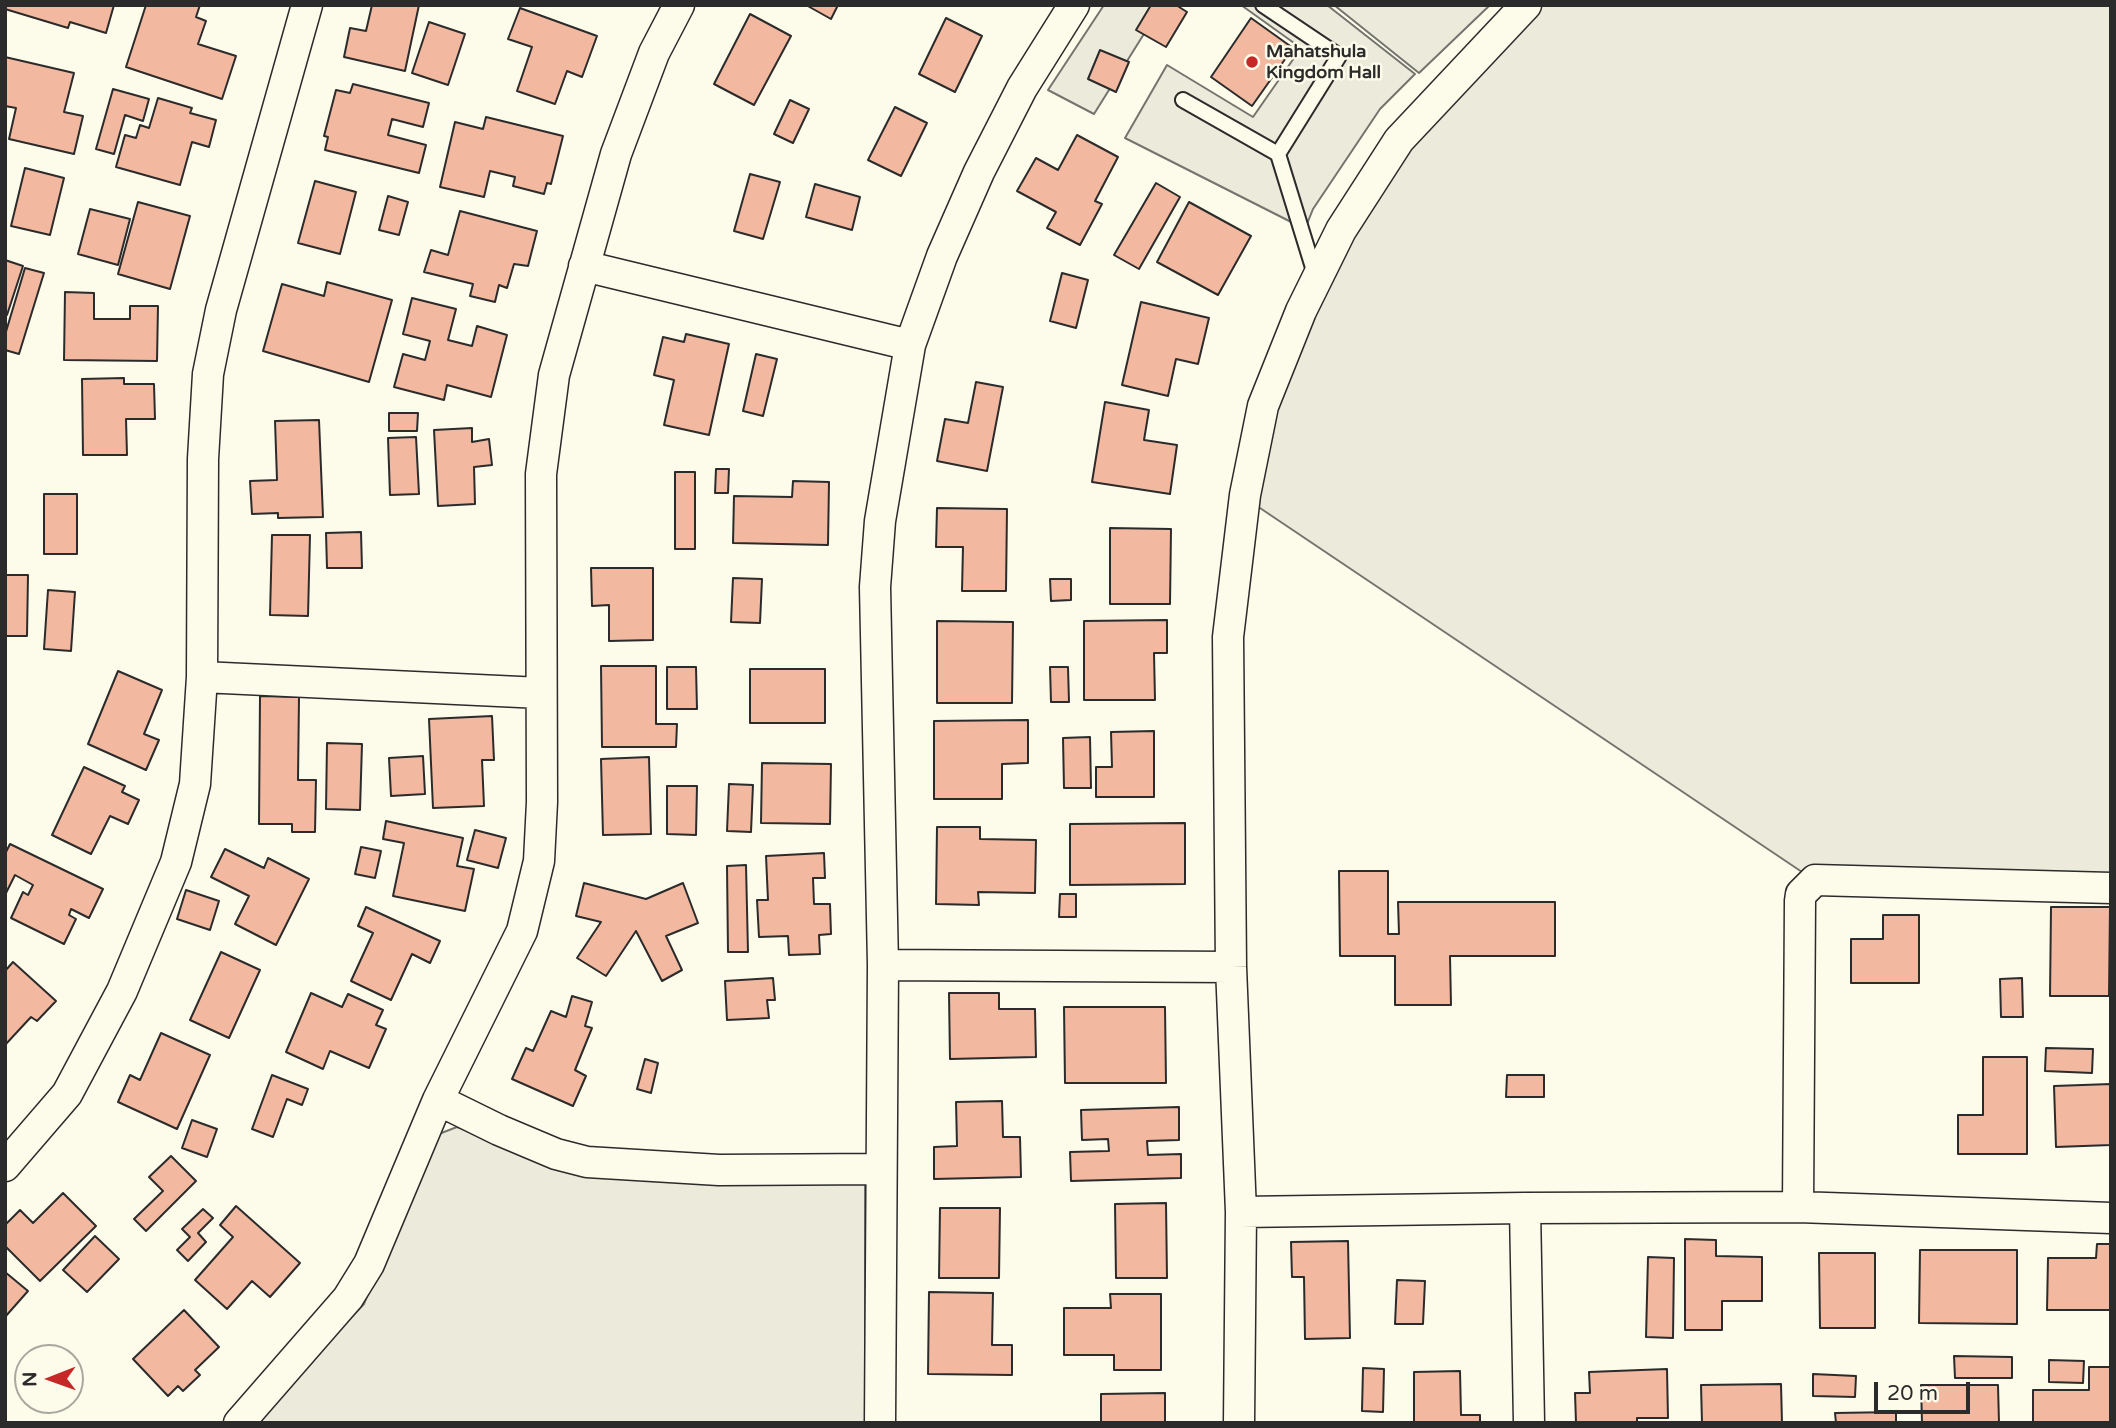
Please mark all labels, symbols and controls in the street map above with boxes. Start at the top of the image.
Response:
place label: Mahatshula Kingdom Hall [1266,41,1381,84]
marker: Mahatshula Kingdom Hall [1244,54,1260,70]
north arrow [14,1344,84,1414]
scale bar [1878,1368,1974,1412]
text: N [19,1372,41,1387]
text: 20 m [1887,1381,1938,1406]

